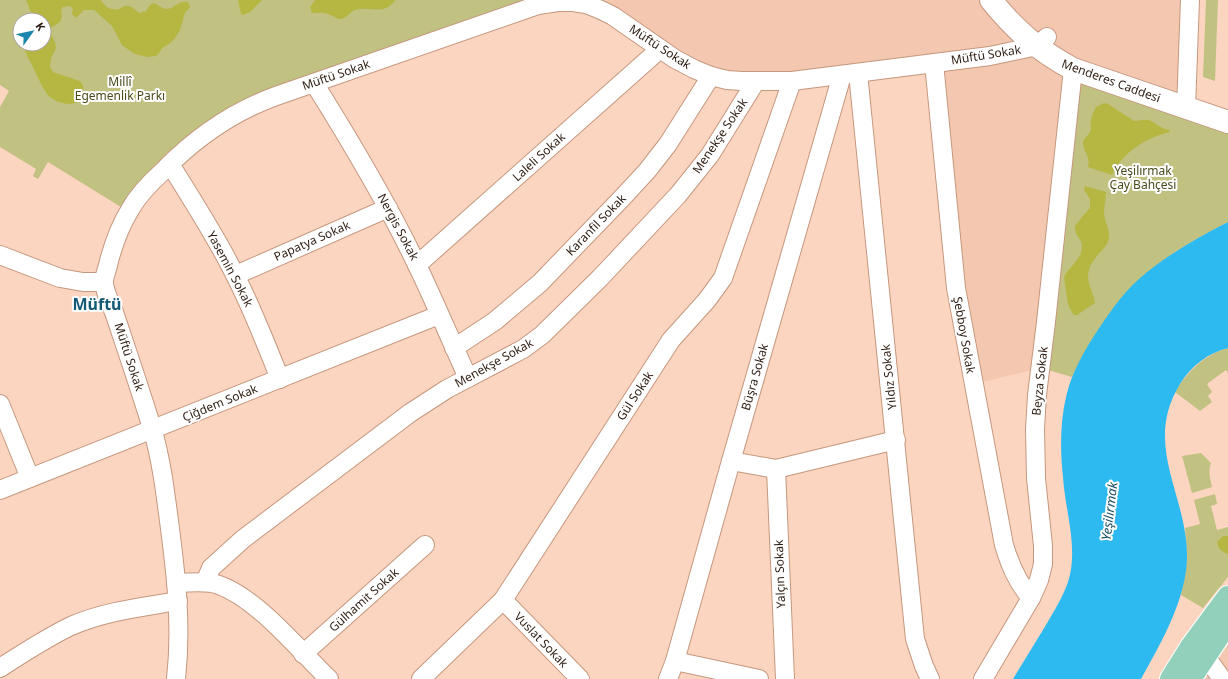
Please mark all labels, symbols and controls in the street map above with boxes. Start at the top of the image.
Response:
north arrow [12,12,52,52]
text: K [33,19,49,34]
street label: Müftü Sokak [626,20,695,73]
street label: Müftü Sokak [950,40,1023,68]
street label: Müftü Sokak [300,55,373,94]
street label: Menderes Caddesi [1059,55,1163,106]
park label: Millî Egemenlik Parkı [75,73,165,104]
street label: Menekşe Sokak [688,94,751,177]
street label: Laleli Sokak [509,128,569,185]
park label: Yeşilırmak Çay Bahçesi [1110,162,1176,193]
street label: Nergis Sokak [374,190,423,264]
street label: Karanfil Sokak [562,190,630,259]
street label: Papatya Sokak [271,216,353,265]
street label: Yasemin Sokak [203,228,258,310]
district label: Müftü [72,293,122,315]
street label: Şebboy Sokak [949,295,980,375]
street label: Müftü Sokak [110,321,149,394]
street label: Menekşe Sokak [451,334,537,391]
street label: Büşra Sokak [737,341,772,412]
street label: Yıldız Sokak [877,343,900,411]
street label: Beyza Sokak [1027,345,1052,416]
street label: Gül Sokak [612,367,657,424]
street label: Çiğdem Sokak [180,379,261,425]
water label: Yeşilırmak [1097,480,1122,541]
street label: Yalçın Sokak [770,539,789,609]
street label: Gülhamit Sokak [325,563,403,636]
street label: Vuslat Sokak [511,608,573,671]

